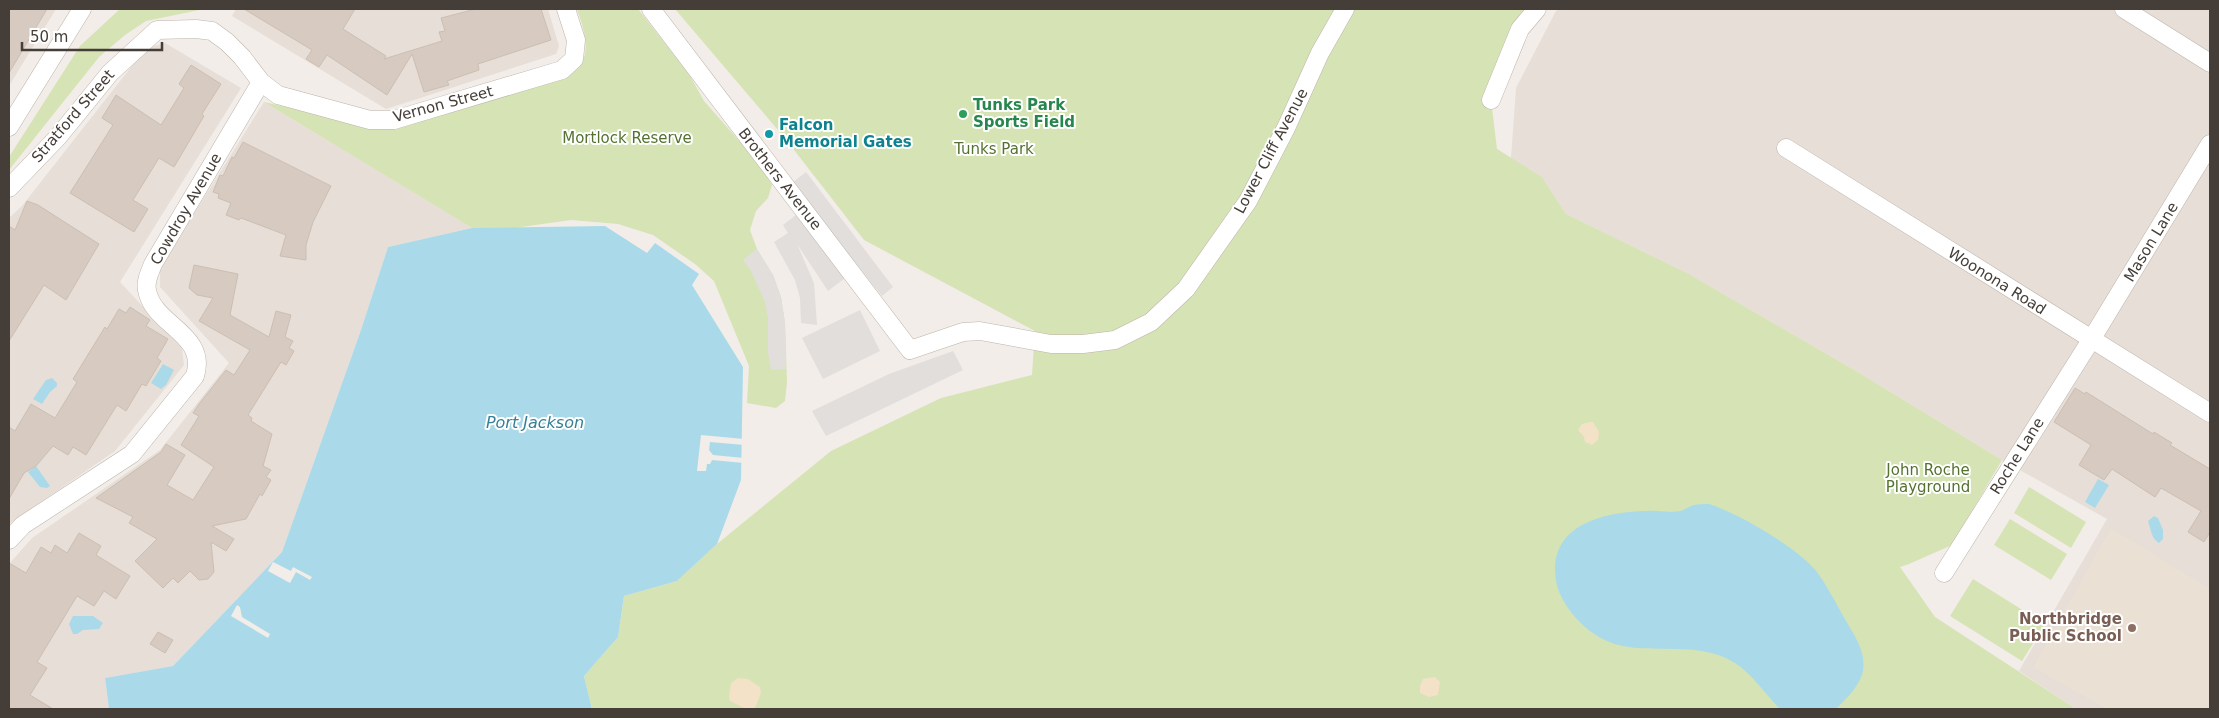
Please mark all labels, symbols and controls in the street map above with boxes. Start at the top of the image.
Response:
scale bar [22,20,162,52]
text: 50 m [30,28,68,46]
street label: Stratford Street [28,66,118,166]
street label: Vernon Street [391,82,495,126]
street label: Lower Cliff Avenue [1230,85,1312,217]
place label: Tunks Park Sports Field [973,96,1075,131]
marker: Tunks Park Sports Field [957,108,969,120]
place label: Falcon Memorial Gates [779,116,912,151]
street label: Brothers Avenue [735,124,825,234]
marker: Falcon Memorial Gates [763,128,775,140]
park label: Mortlock Reserve [562,129,692,147]
park label: Tunks Park [953,140,1034,158]
street label: Cowdroy Avenue [147,150,225,268]
street label: Mason Lane [2120,199,2182,285]
street label: Woonona Road [1945,244,2049,318]
water label: Port Jackson [486,413,584,432]
street label: Roche Lane [1986,414,2048,498]
park label: John Roche Playground [1885,461,1970,496]
place label: Northbridge Public School [2009,610,2122,645]
marker: Northbridge Public School [2126,622,2138,634]

